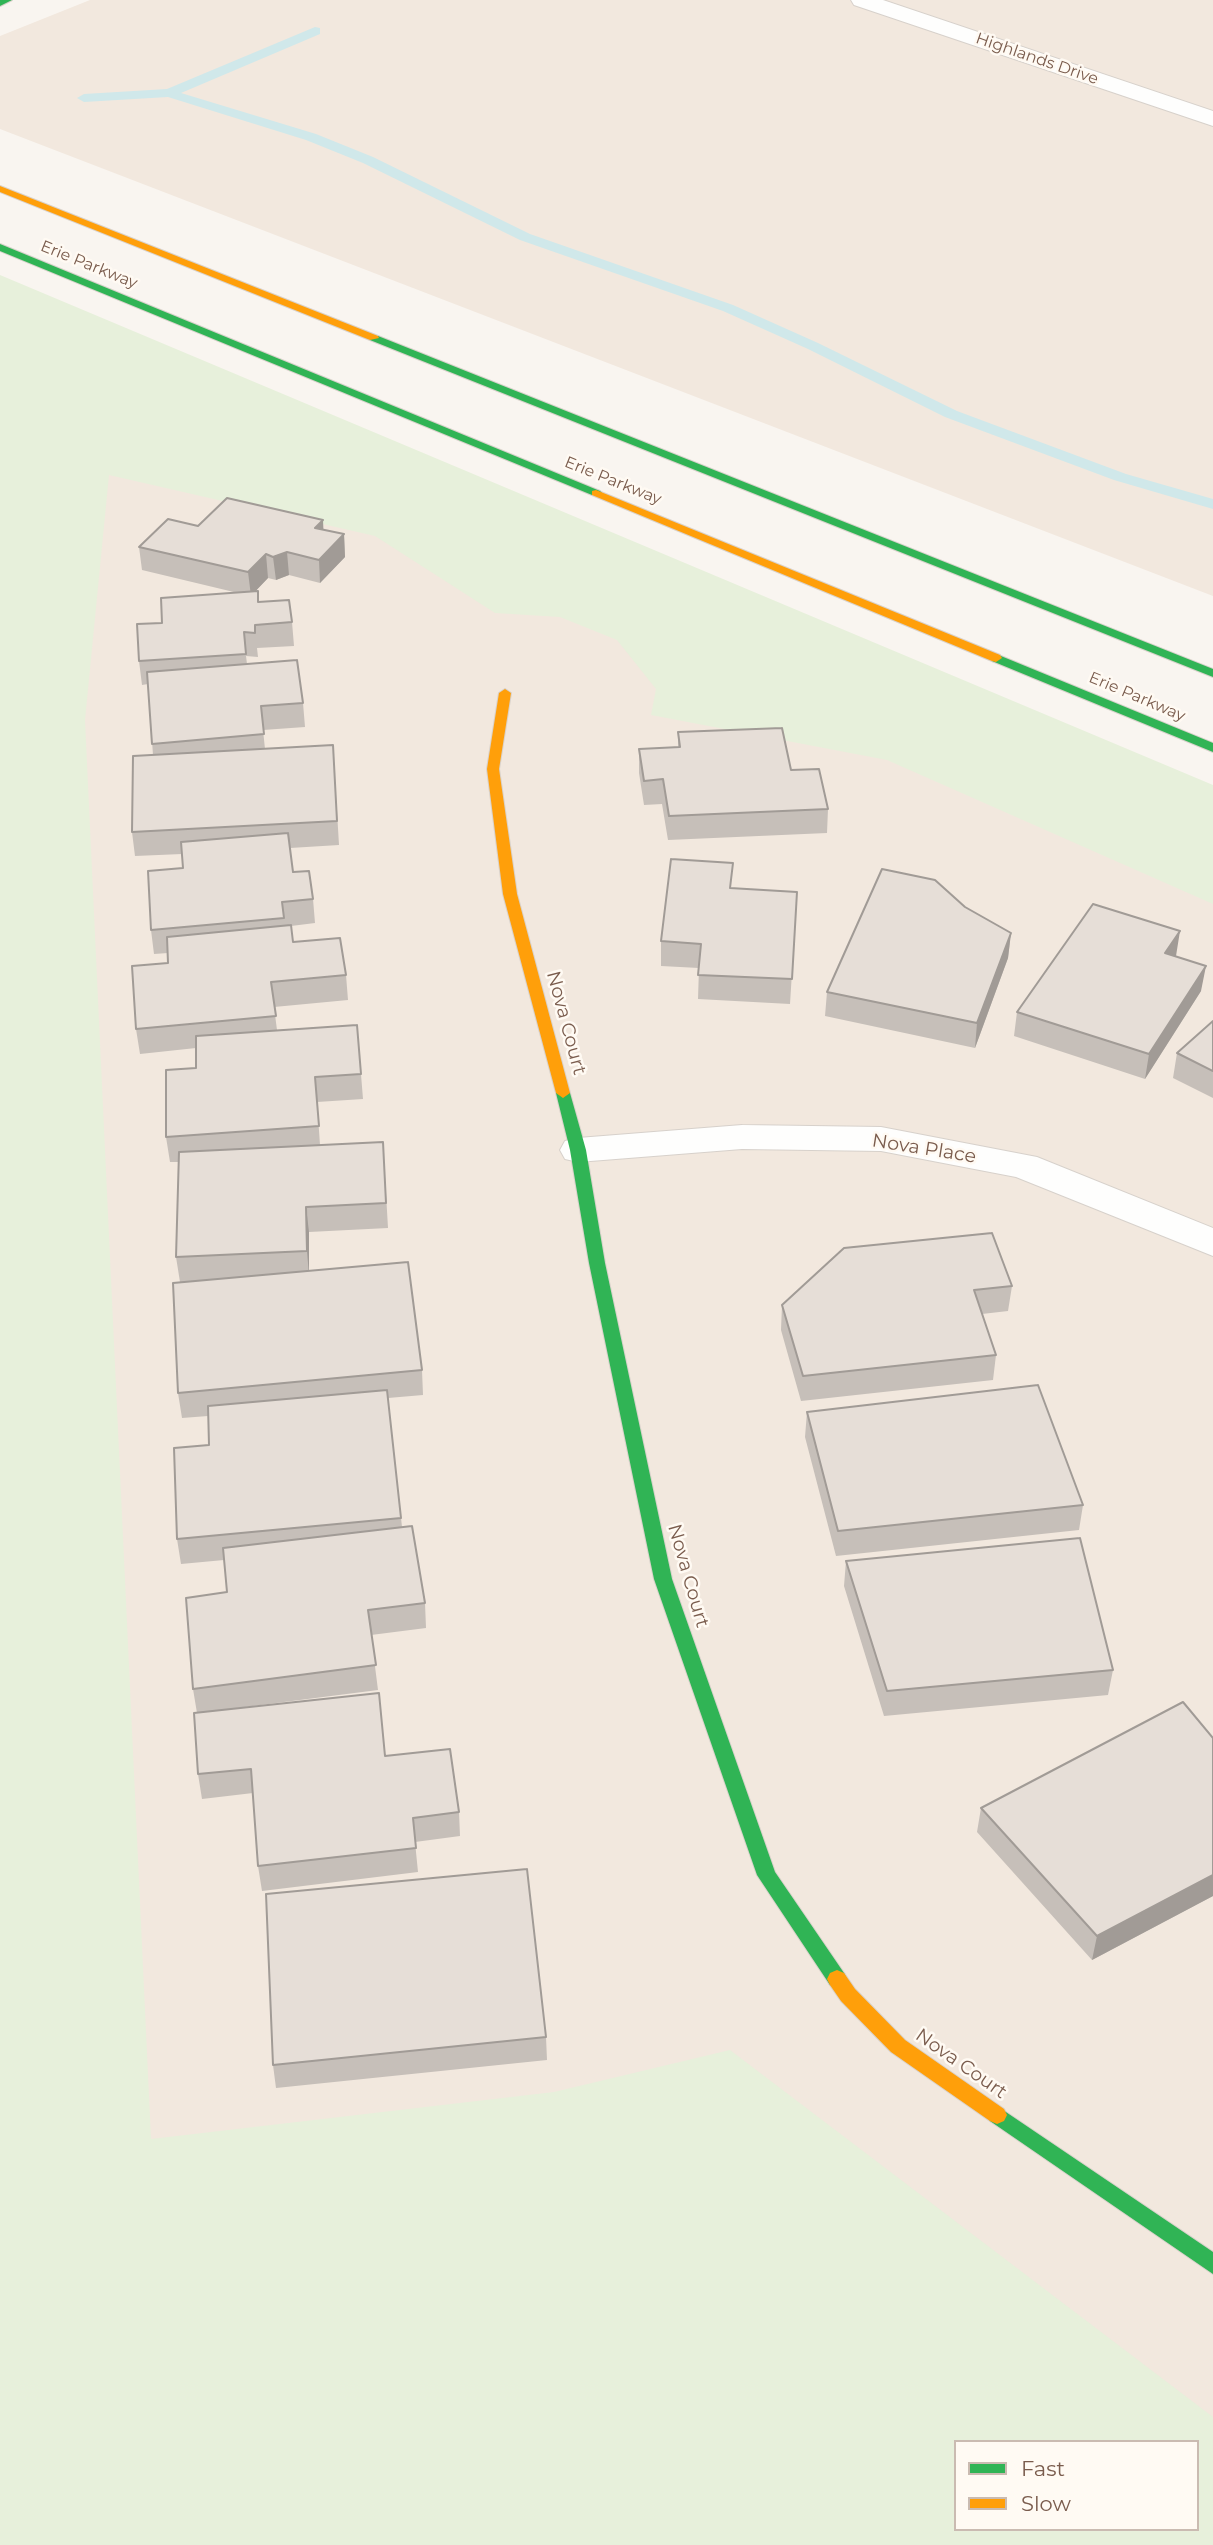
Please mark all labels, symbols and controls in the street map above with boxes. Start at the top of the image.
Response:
street label: Highlands Drive [973,29,1101,89]
street label: Erie Parkway [38,237,140,293]
street label: Erie Parkway [562,453,664,509]
street label: Erie Parkway [1086,668,1188,726]
street label: Nova Court [541,969,591,1077]
street label: Nova Place [870,1130,978,1168]
street label: Nova Court [662,1522,714,1630]
street label: Nova Court [911,2024,1011,2104]
legend [954,2440,1199,2531]
text: Fast [1021,2456,1065,2481]
text: Slow [1021,2491,1071,2516]

